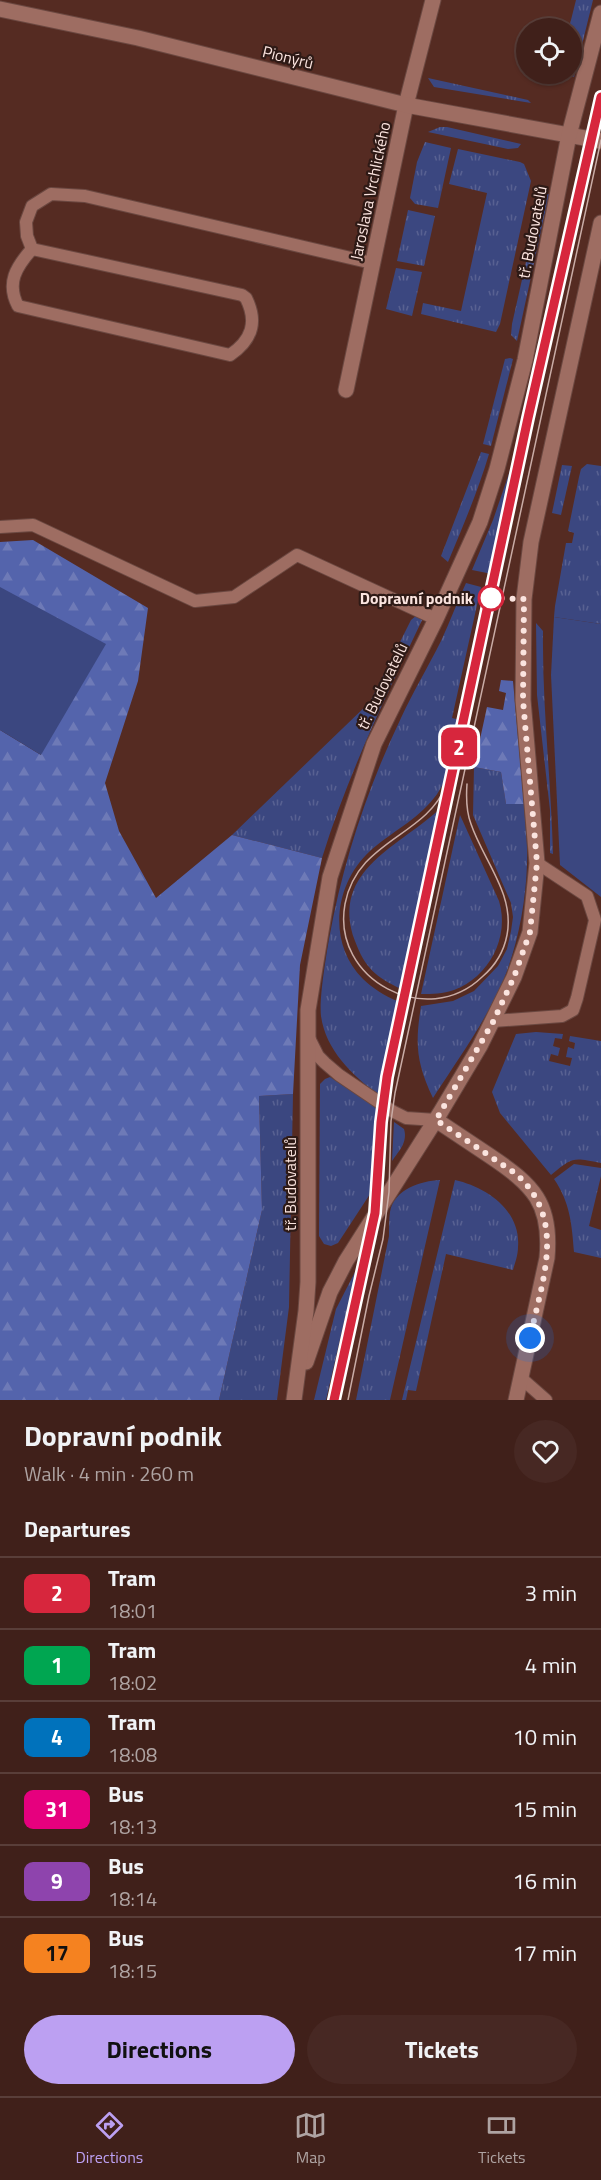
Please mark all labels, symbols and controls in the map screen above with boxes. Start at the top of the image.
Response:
map controls [516,18,582,84]
button: locate [516,18,582,84]
street label: Pionýrů [260,39,316,75]
street label: Jaroslava Vrchlického [344,119,396,263]
street label: tř. Budovatelů [511,184,553,280]
marker: Dopravní podnik [478,585,504,611]
place label: Dopravní podnik [360,586,474,610]
street label: tř. Budovatelů [351,639,413,733]
line badge: 2 [440,728,478,766]
text: 2 [453,731,465,763]
street label: tř. Budovatelů [278,1137,302,1231]
your location [515,1323,545,1353]
text: Dopravní podnik [24,1414,222,1457]
button: heart [514,1420,577,1483]
text: Walk · 4 min · 260 m [24,1458,194,1489]
text: Departures [24,1512,131,1546]
text: Tram [108,1561,156,1595]
text: 3 min [525,1576,577,1610]
text: 2 [51,1577,63,1609]
text: 18:01 [108,1595,157,1626]
text: Tram [108,1633,156,1667]
text: 4 min [525,1648,577,1682]
text: 1 [51,1649,63,1681]
text: 18:02 [108,1667,157,1698]
text: Tram [108,1705,156,1739]
text: 10 min [512,1720,577,1754]
text: 4 [51,1721,63,1753]
text: 18:08 [108,1739,157,1770]
text: Bus [108,1777,144,1811]
text: 15 min [512,1792,577,1826]
text: 31 [45,1793,69,1825]
text: 18:13 [108,1811,157,1842]
text: Bus [108,1849,144,1883]
text: 16 min [512,1864,577,1898]
text: 9 [51,1865,63,1897]
text: 18:14 [108,1883,157,1914]
text: Bus [108,1921,144,1955]
text: 17 min [512,1936,577,1970]
text: 17 [45,1937,69,1969]
text: 18:15 [108,1955,157,1986]
button: Directions [24,2015,295,2084]
button: Tickets [307,2015,577,2084]
tab: Directions [75,2109,143,2169]
tab: Map [294,2109,327,2169]
tab: Tickets [478,2109,526,2169]

